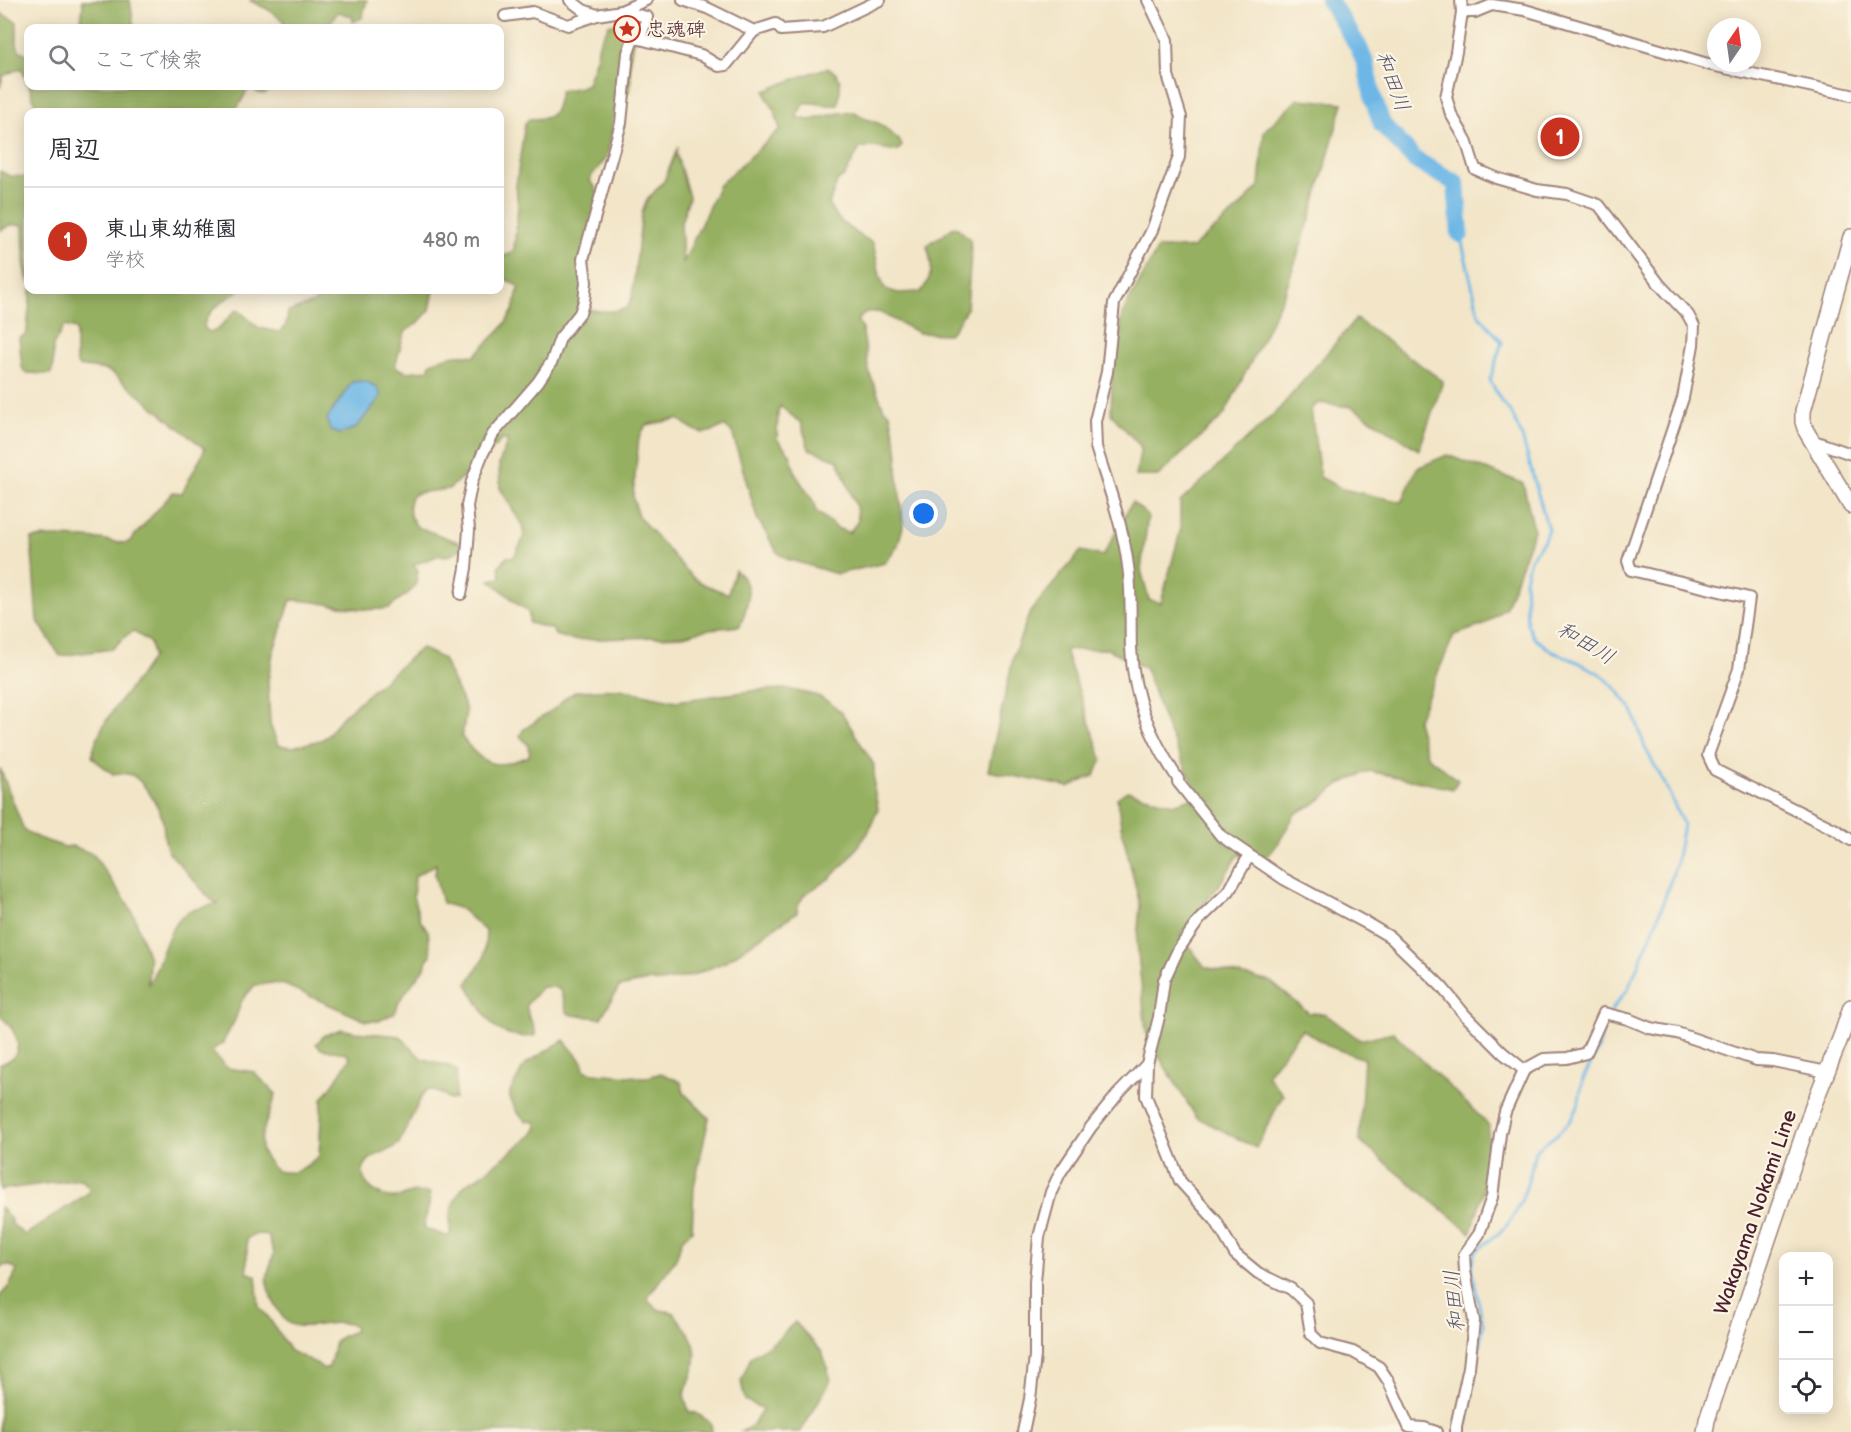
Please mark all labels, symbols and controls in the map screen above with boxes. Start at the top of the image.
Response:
place icon: 忠魂碑 [612,14,642,44]
place label: 忠魂碑 [646,18,706,42]
north arrow [1707,18,1761,72]
search box [24,24,504,90]
icon: search [45,41,78,74]
text: ここで検索 [93,47,203,74]
water label: 和田川 [1370,47,1415,115]
pin: 1 [1540,114,1580,160]
text: 周辺 [48,135,100,166]
text: 東山東幼稚園 [105,216,237,243]
text: 1 [63,229,72,253]
text: 480 m [422,229,480,253]
text: 学校 [105,248,145,272]
your location [909,499,938,528]
water label: 和田川 [1552,616,1619,670]
street label: Wakayama Nokami Line [1710,1106,1802,1318]
map controls [1779,1252,1833,1414]
button: + [1779,1252,1833,1306]
water label: 和田川 [1439,1268,1470,1333]
button: − [1779,1306,1833,1360]
button: locate [1779,1360,1833,1414]

